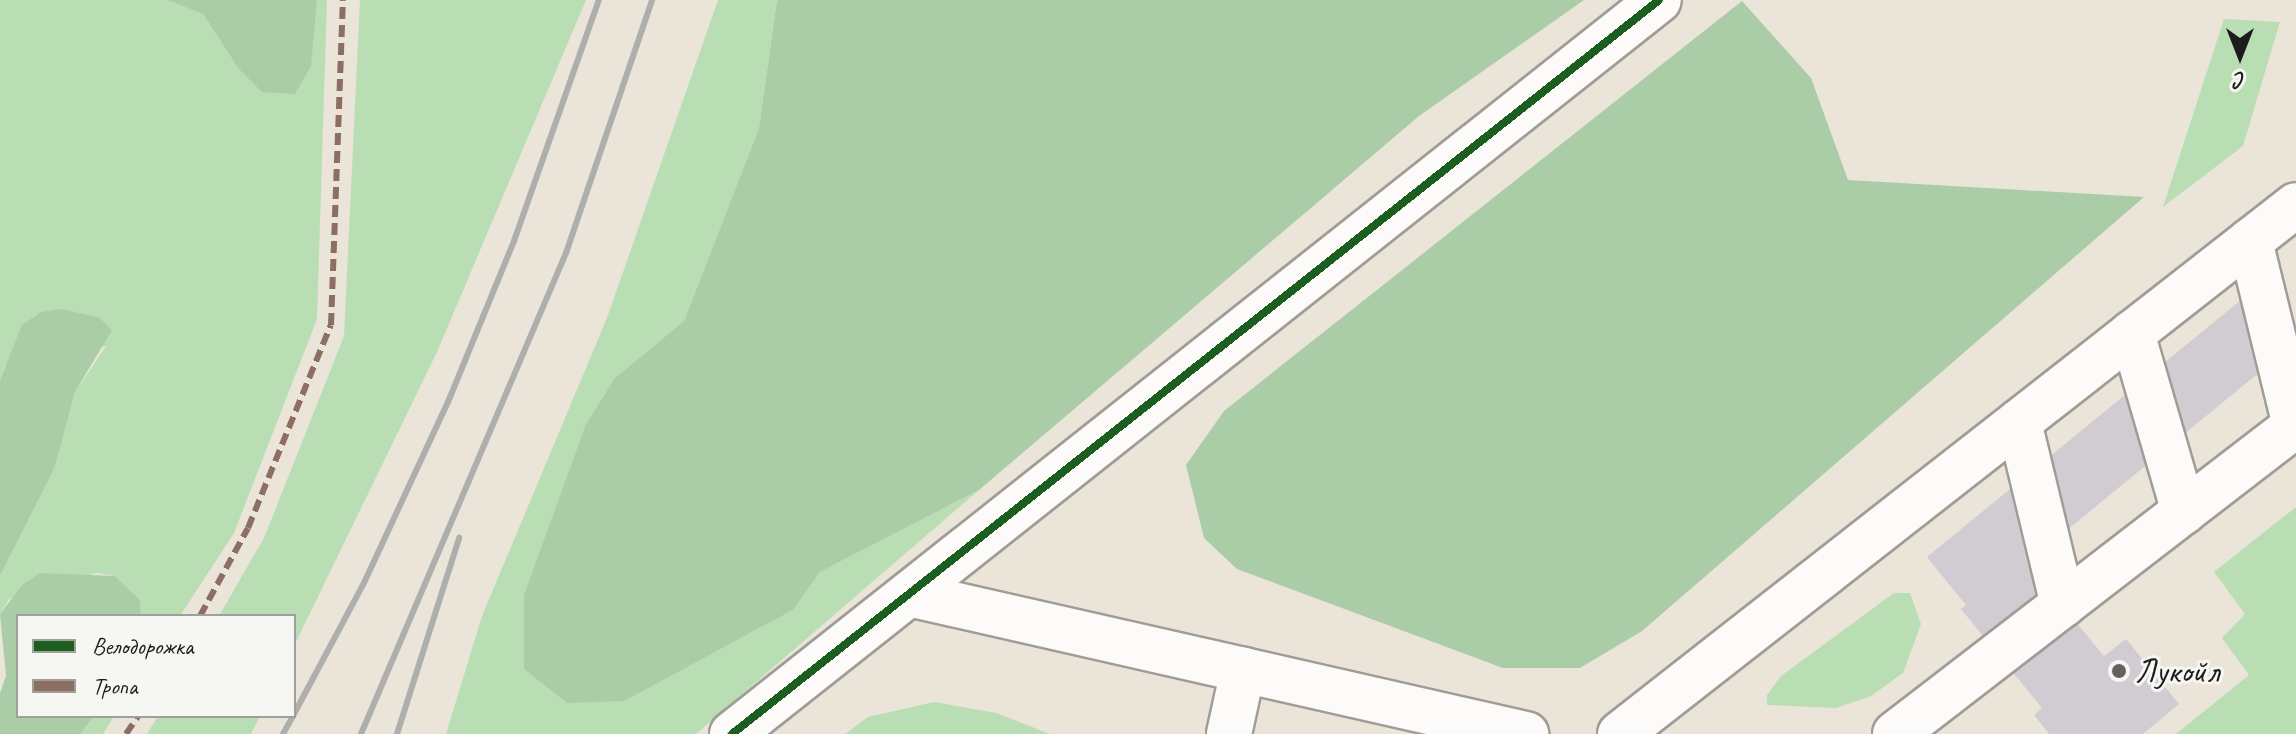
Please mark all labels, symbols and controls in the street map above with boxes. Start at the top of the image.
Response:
north arrow [2200,16,2280,96]
text: С [2235,66,2245,94]
legend [16,614,296,718]
text: Велодорожка [92,631,193,661]
place label: Лукойл [2135,651,2219,691]
marker: Лукойл [2110,662,2128,680]
text: Тропа [92,671,137,701]

